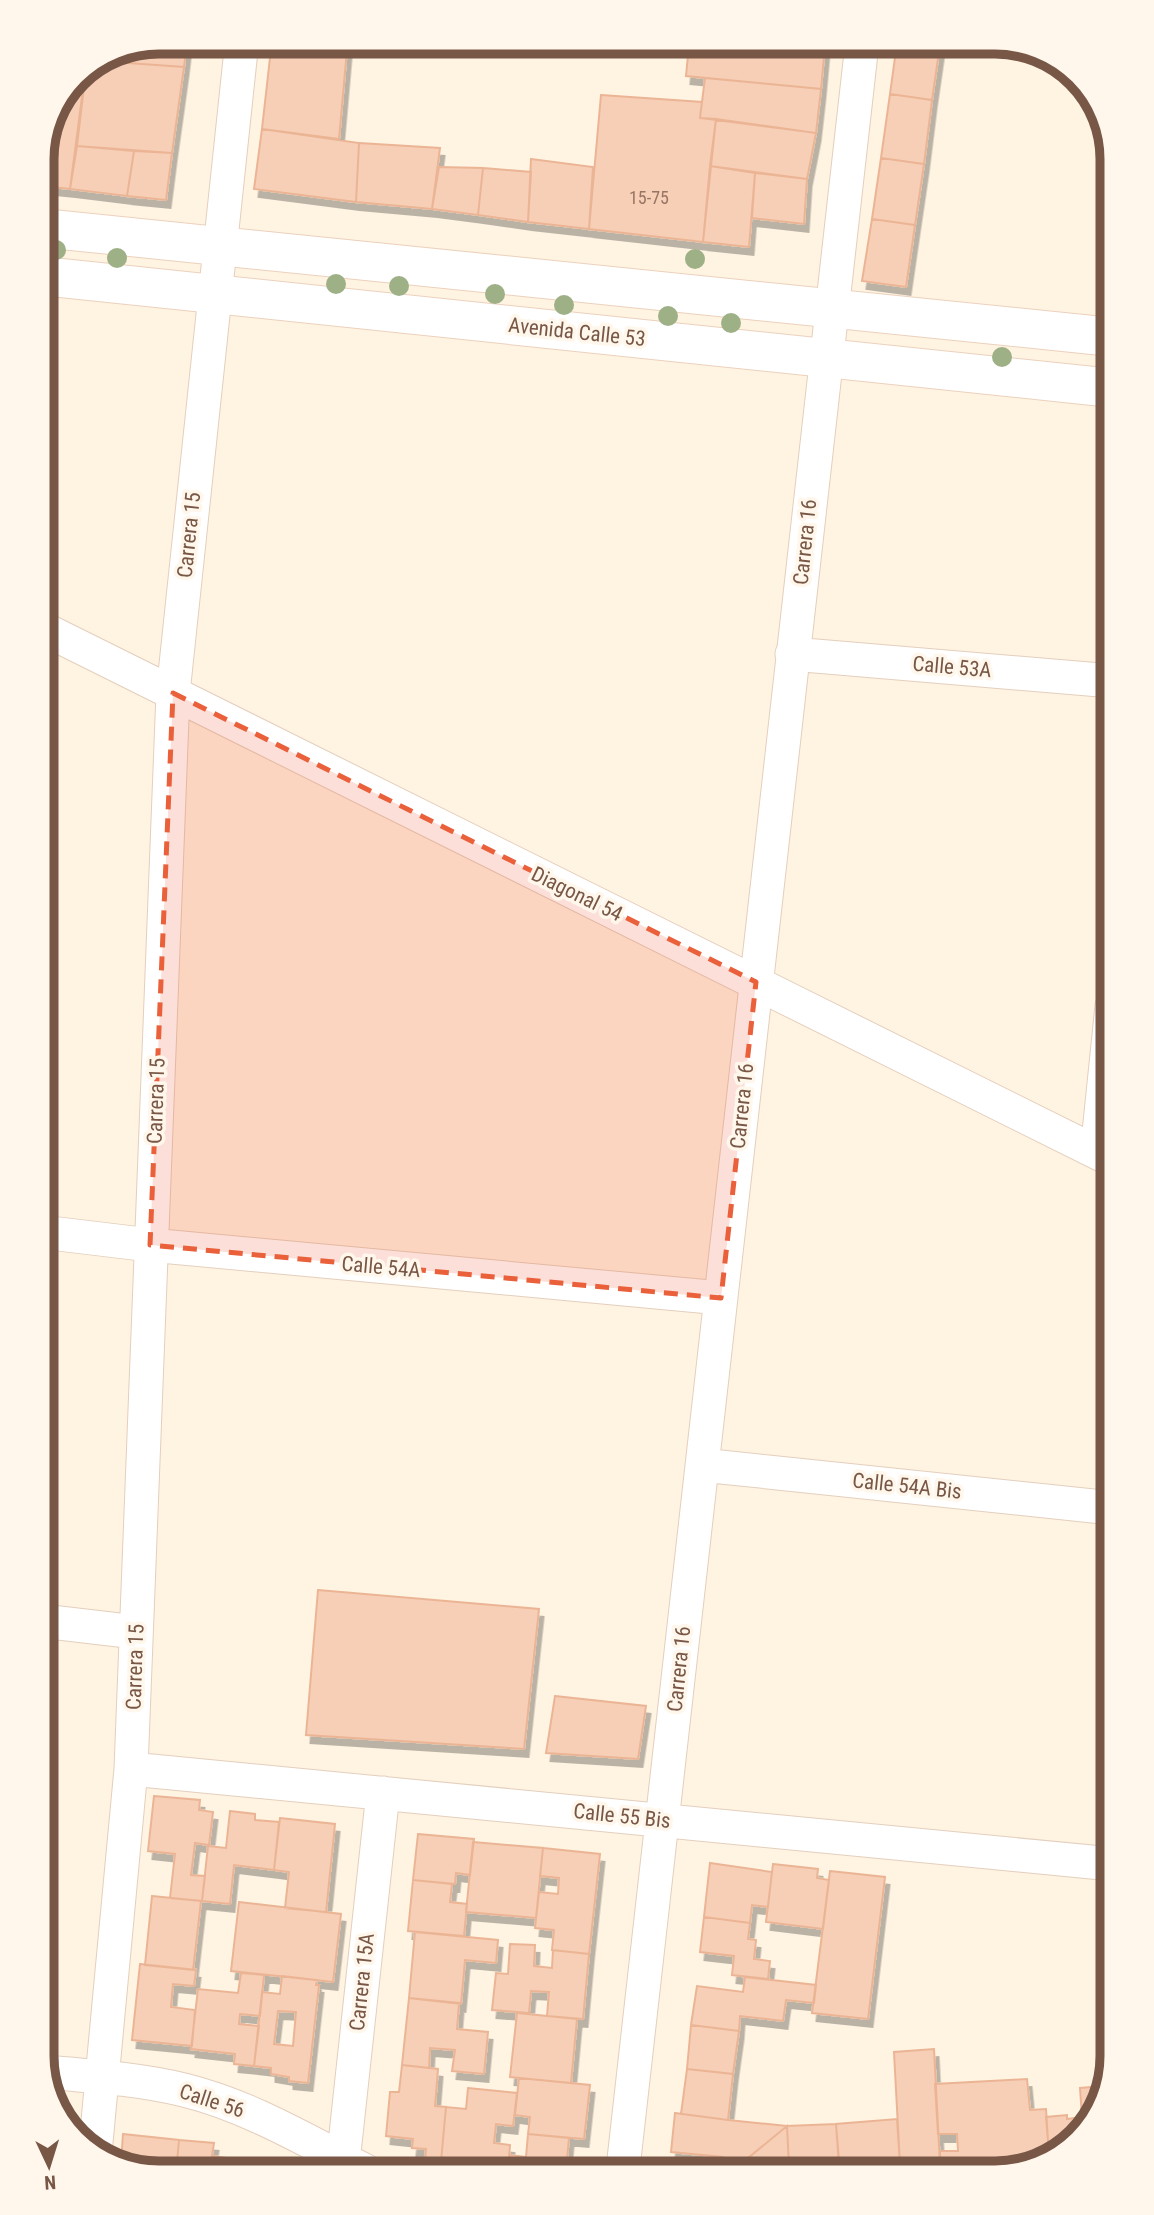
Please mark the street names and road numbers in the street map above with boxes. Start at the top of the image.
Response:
street label: Avenida Calle 53 [507,313,647,351]
street label: Carrera 15 [173,491,205,579]
street label: Carrera 16 [789,498,821,586]
street label: Calle 53A [912,652,992,682]
street label: Diagonal 54 [528,862,626,926]
street label: Carrera 15 [143,1058,169,1144]
street label: Carrera 16 [726,1062,758,1150]
street label: Calle 54A [341,1252,421,1282]
street label: Calle 54A Bis [851,1468,963,1504]
street label: Carrera 15 [122,1624,148,1710]
street label: Carrera 16 [663,1625,695,1713]
street label: Calle 55 Bis [572,1799,672,1833]
street label: Carrera 15A [345,1932,379,2032]
street label: Calle 56 [176,2079,248,2123]

